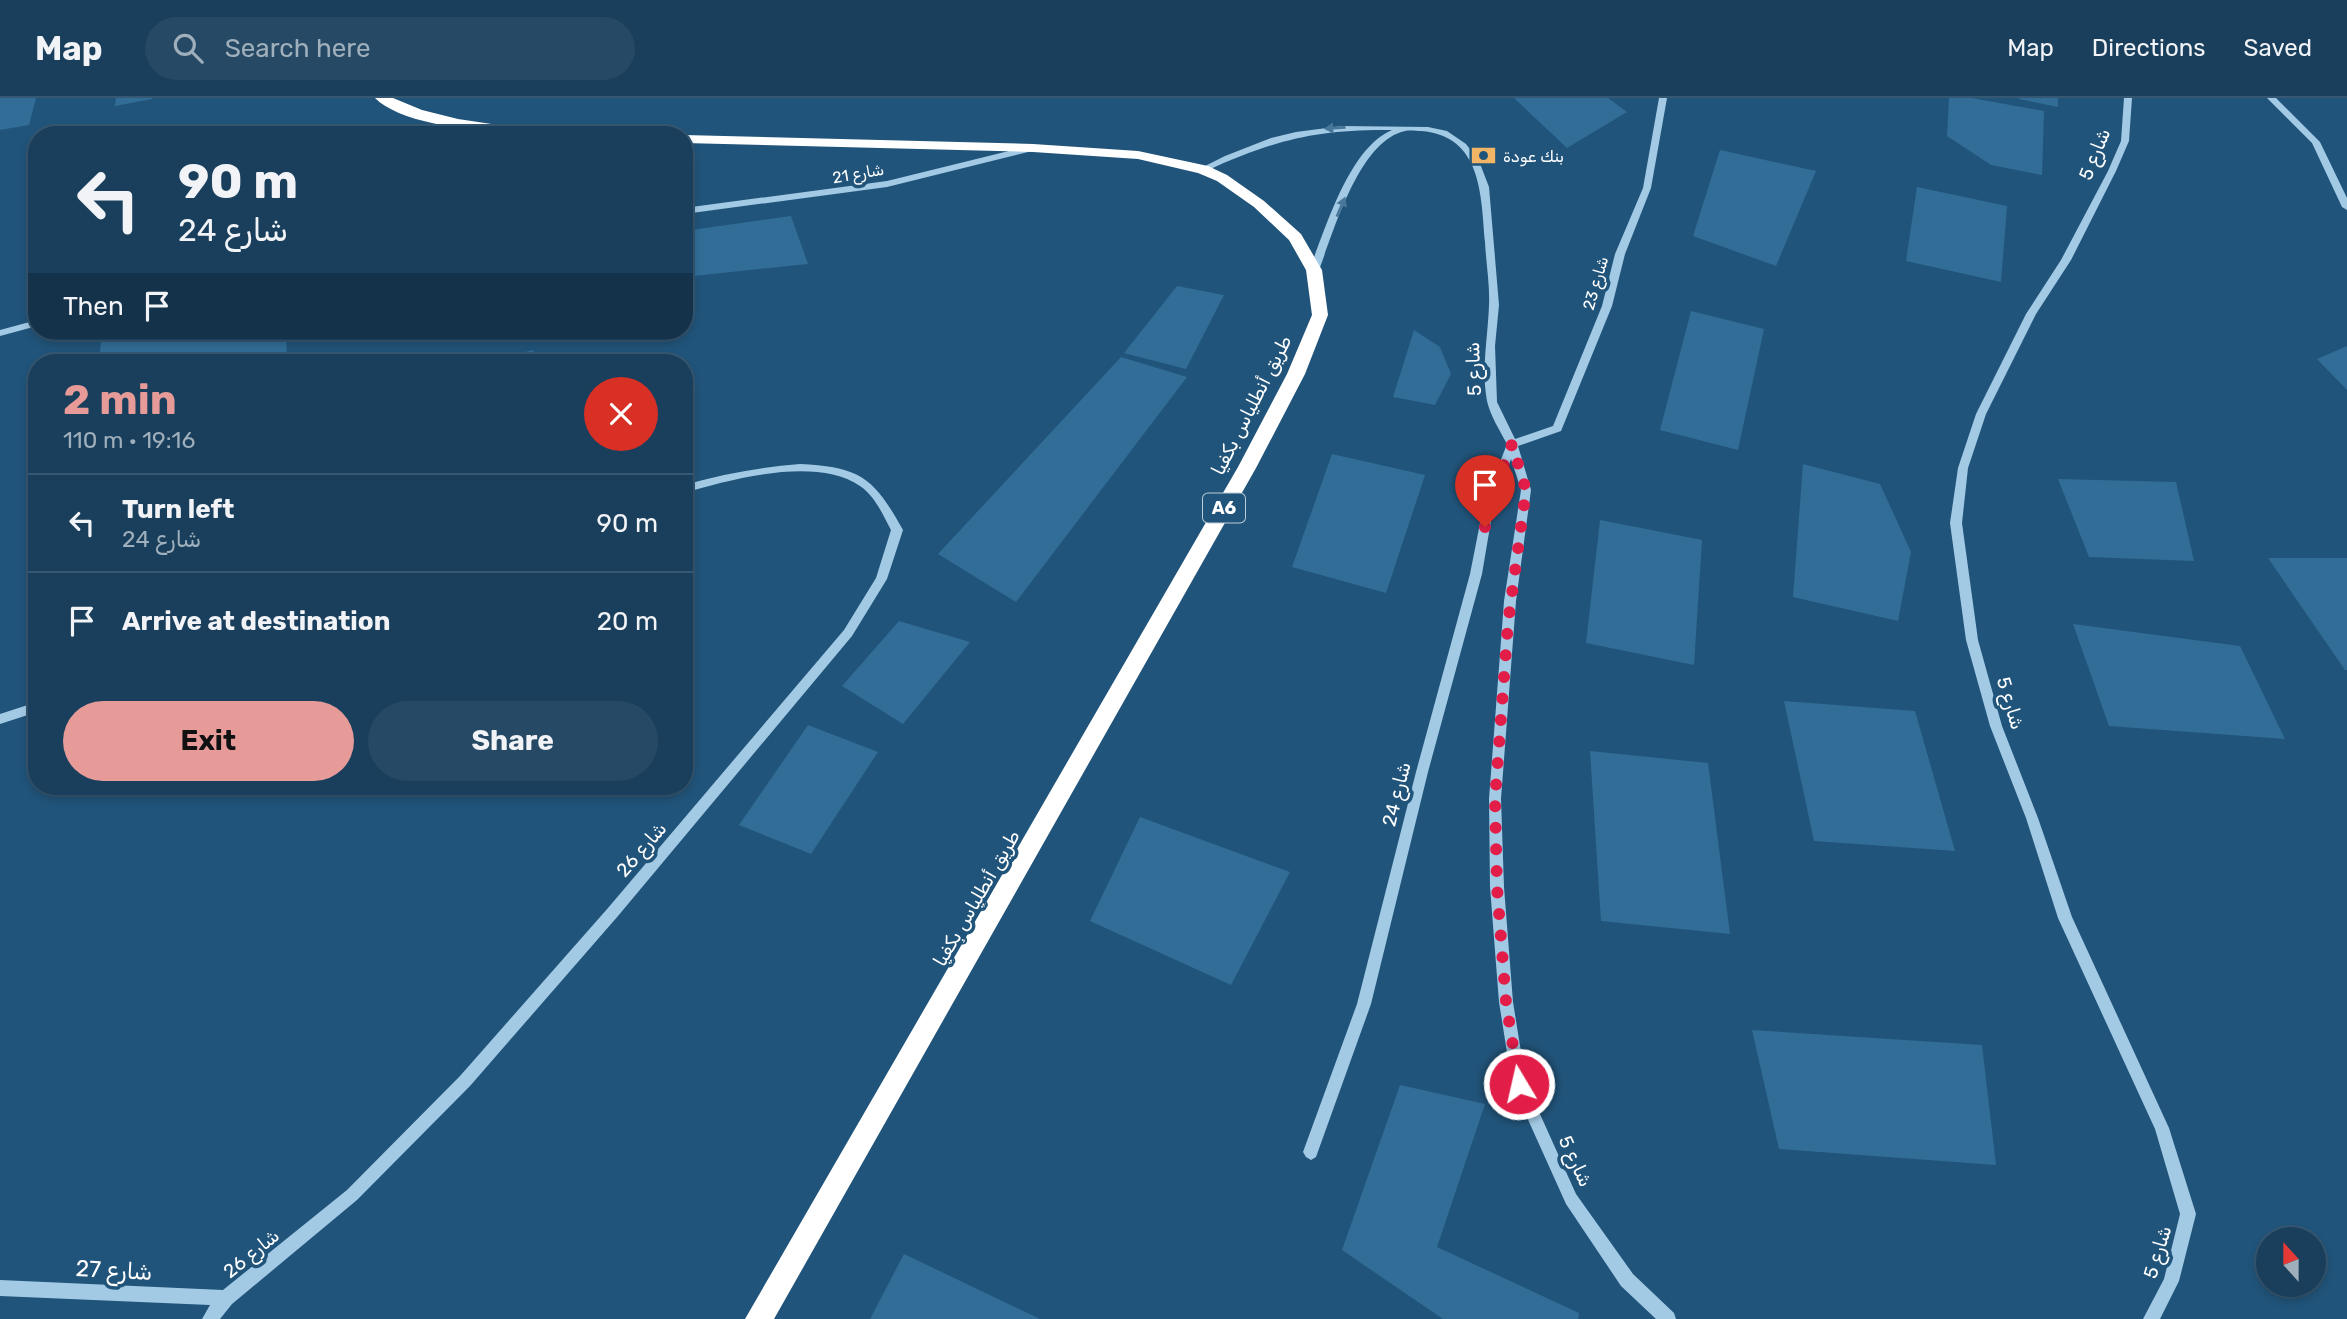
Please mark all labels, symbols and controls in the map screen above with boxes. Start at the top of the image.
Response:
search box [145,17,635,80]
text: Map [35,29,103,68]
icon: search [169,29,207,67]
text: Search here [225,33,370,64]
text: Map [2007,34,2054,62]
text: Directions [2092,34,2205,62]
text: Saved [2243,34,2312,62]
one-way arrow [1324,123,1346,134]
street label: شارع 5 [2074,125,2117,184]
bank icon: بنك عودة [1469,142,1497,170]
place label: بنك عودة [1503,147,1564,167]
text: 90 m [178,152,298,210]
icon: left [63,154,154,245]
street label: شارع 21 [831,160,886,189]
one-way arrow [1335,197,1347,217]
text: شارع 24 [178,211,288,249]
street label: شارع 23 [1579,254,1614,313]
icon: arrive [138,287,176,325]
text: Then [63,291,124,322]
street label: طريق أنطلياس بكفيا [1206,332,1297,479]
street label: شارع 5 [1461,342,1488,396]
text: 2 min [63,375,177,425]
button: close [584,377,658,451]
text: 110 m · 19:16 [63,426,195,454]
pin [1455,455,1515,527]
icon: arrive [1466,466,1504,504]
text: Turn left [122,494,234,525]
road number: A6 [1203,494,1245,522]
icon: left [63,504,101,542]
text: 90 m [597,508,658,539]
text: شارع 24 [122,525,201,553]
icon: arrive [63,602,101,640]
text: Arrive at destination [122,606,390,637]
text: 20 m [597,606,658,637]
street label: شارع 5 [1990,674,2029,733]
button: Exit [63,701,354,781]
button: Share [368,701,658,781]
street label: شارع 24 [1377,760,1418,829]
street label: شارع 26 [611,817,673,883]
street label: طريق أنطلياس بكفيا [928,826,1025,971]
position arrow [1482,1047,1556,1121]
street label: شارع 5 [1552,1132,1597,1191]
street label: شارع 5 [2139,1223,2178,1282]
street label: شارع 26 [219,1224,285,1284]
north arrow [2256,1227,2326,1297]
map controls [2256,1227,2326,1297]
street label: شارع 27 [75,1254,153,1288]

